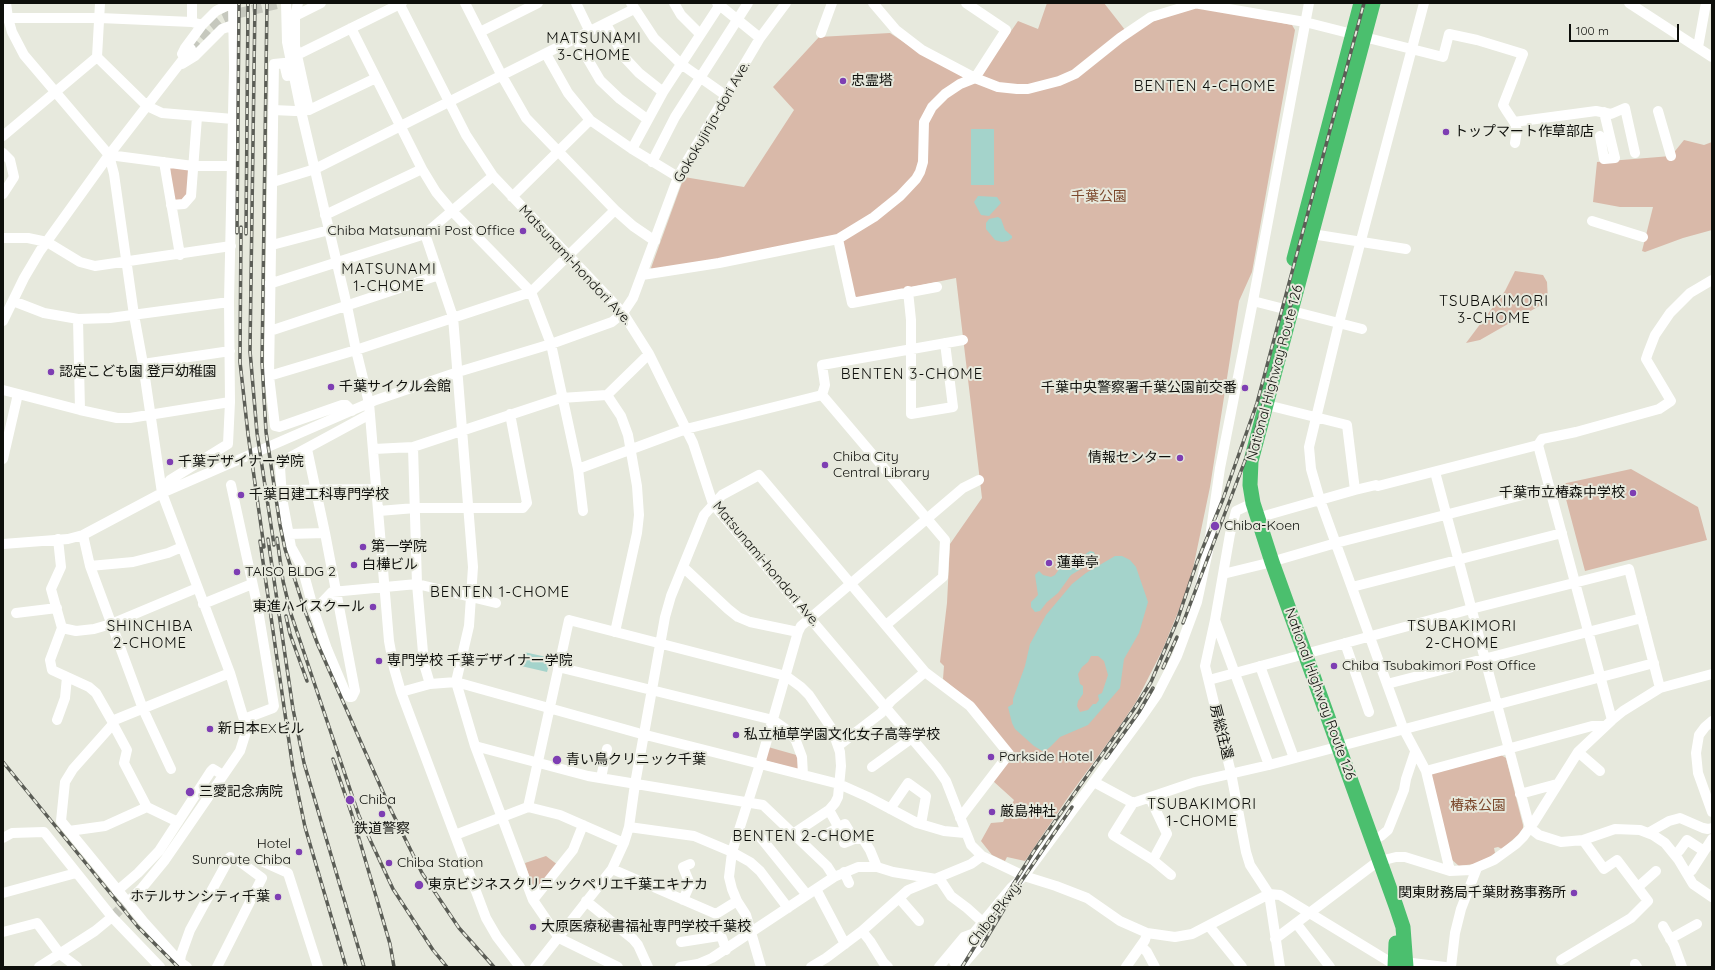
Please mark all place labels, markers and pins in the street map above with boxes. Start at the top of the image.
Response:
place label: 忠霊塔 [851,73,893,89]
marker: 忠霊塔 [838,76,848,86]
place label: トップマート作草部店 [1454,124,1594,140]
marker: トップマート作草部店 [1441,127,1451,137]
place label: Chiba Matsunami Post Office [328,223,515,239]
marker: Chiba Matsunami Post Office [518,226,528,236]
place label: 認定こども園 登戸幼稚園 [59,364,217,380]
marker: 認定こども園 登戸幼稚園 [46,367,56,377]
place label: 千葉サイクル会館 [339,379,451,395]
place label: 千葉中央警察署千葉公園前交番 [1041,380,1237,396]
marker: 千葉サイクル会館 [326,382,336,392]
marker: 千葉中央警察署千葉公園前交番 [1240,383,1250,393]
place label: Chiba City Central Library [833,449,930,482]
place label: 情報センター [1088,450,1172,466]
marker: 情報センター [1175,453,1185,463]
place label: 千葉デザイナー学院 [178,454,304,470]
marker: 千葉デザイナー学院 [165,457,175,467]
marker: Chiba City Central Library [820,460,830,470]
place label: 千葉市立椿森中学校 [1499,485,1625,501]
place label: 千葉日建工科専門学校 [249,487,389,503]
marker: 千葉市立椿森中学校 [1628,488,1638,498]
marker: 千葉日建工科専門学校 [236,490,246,500]
place label: Chiba-Koen [1224,518,1300,534]
marker: Chiba-Koen [1209,520,1221,532]
place label: 第一学院 [371,539,427,555]
marker: 第一学院 [358,542,368,552]
place label: 蓮華亭 [1057,555,1099,571]
place label: 白樺ビル [362,557,418,573]
marker: 蓮華亭 [1044,558,1054,568]
marker: 白樺ビル [349,560,359,570]
place label: TAISO BLDG 2 [245,564,336,580]
marker: TAISO BLDG 2 [232,567,242,577]
place label: 東進ハイスクール [253,599,365,615]
marker: 東進ハイスクール [368,602,378,612]
place label: 専門学校 千葉デザイナー学院 [387,653,573,669]
marker: 専門学校 千葉デザイナー学院 [374,656,384,666]
place label: Chiba Tsubakimori Post Office [1342,658,1536,674]
marker: Chiba Tsubakimori Post Office [1329,661,1339,671]
place label: 新日本EXビル [218,721,304,737]
marker: 新日本EXビル [205,724,215,734]
place label: 私立植草学園文化女子高等学校 [744,727,940,743]
marker: 私立植草学園文化女子高等学校 [731,730,741,740]
place label: Parkside Hotel [999,749,1093,765]
place label: 青い鳥クリニック千葉 [566,752,706,768]
marker: Parkside Hotel [986,752,996,762]
marker: 青い鳥クリニック千葉 [551,754,563,766]
place label: 三愛記念病院 [199,784,283,800]
marker: 三愛記念病院 [184,786,196,798]
place label: Chiba [359,792,396,808]
marker: Chiba [344,794,356,806]
place label: 厳島神社 [1000,804,1056,820]
marker: 厳島神社 [987,807,997,817]
marker: 鉄道警察 [377,809,387,819]
place label: 鉄道警察 [354,821,410,837]
place label: Hotel Sunroute Chiba [192,836,291,868]
marker: Hotel Sunroute Chiba [294,847,304,857]
place label: Chiba Station [397,855,483,871]
marker: Chiba Station [384,858,394,868]
place label: 東京ビジネスクリニックペリエ千葉エキナカ [428,877,708,893]
marker: 東京ビジネスクリニックペリエ千葉エキナカ [413,879,425,891]
place label: 関東財務局千葉財務事務所 [1398,885,1566,901]
marker: 関東財務局千葉財務事務所 [1569,888,1579,898]
place label: ホテルサンシティ千葉 [130,889,270,905]
marker: ホテルサンシティ千葉 [273,892,283,902]
place label: 大原医療秘書福祉専門学校千葉校 [541,919,751,935]
marker: 大原医療秘書福祉専門学校千葉校 [528,922,538,932]

